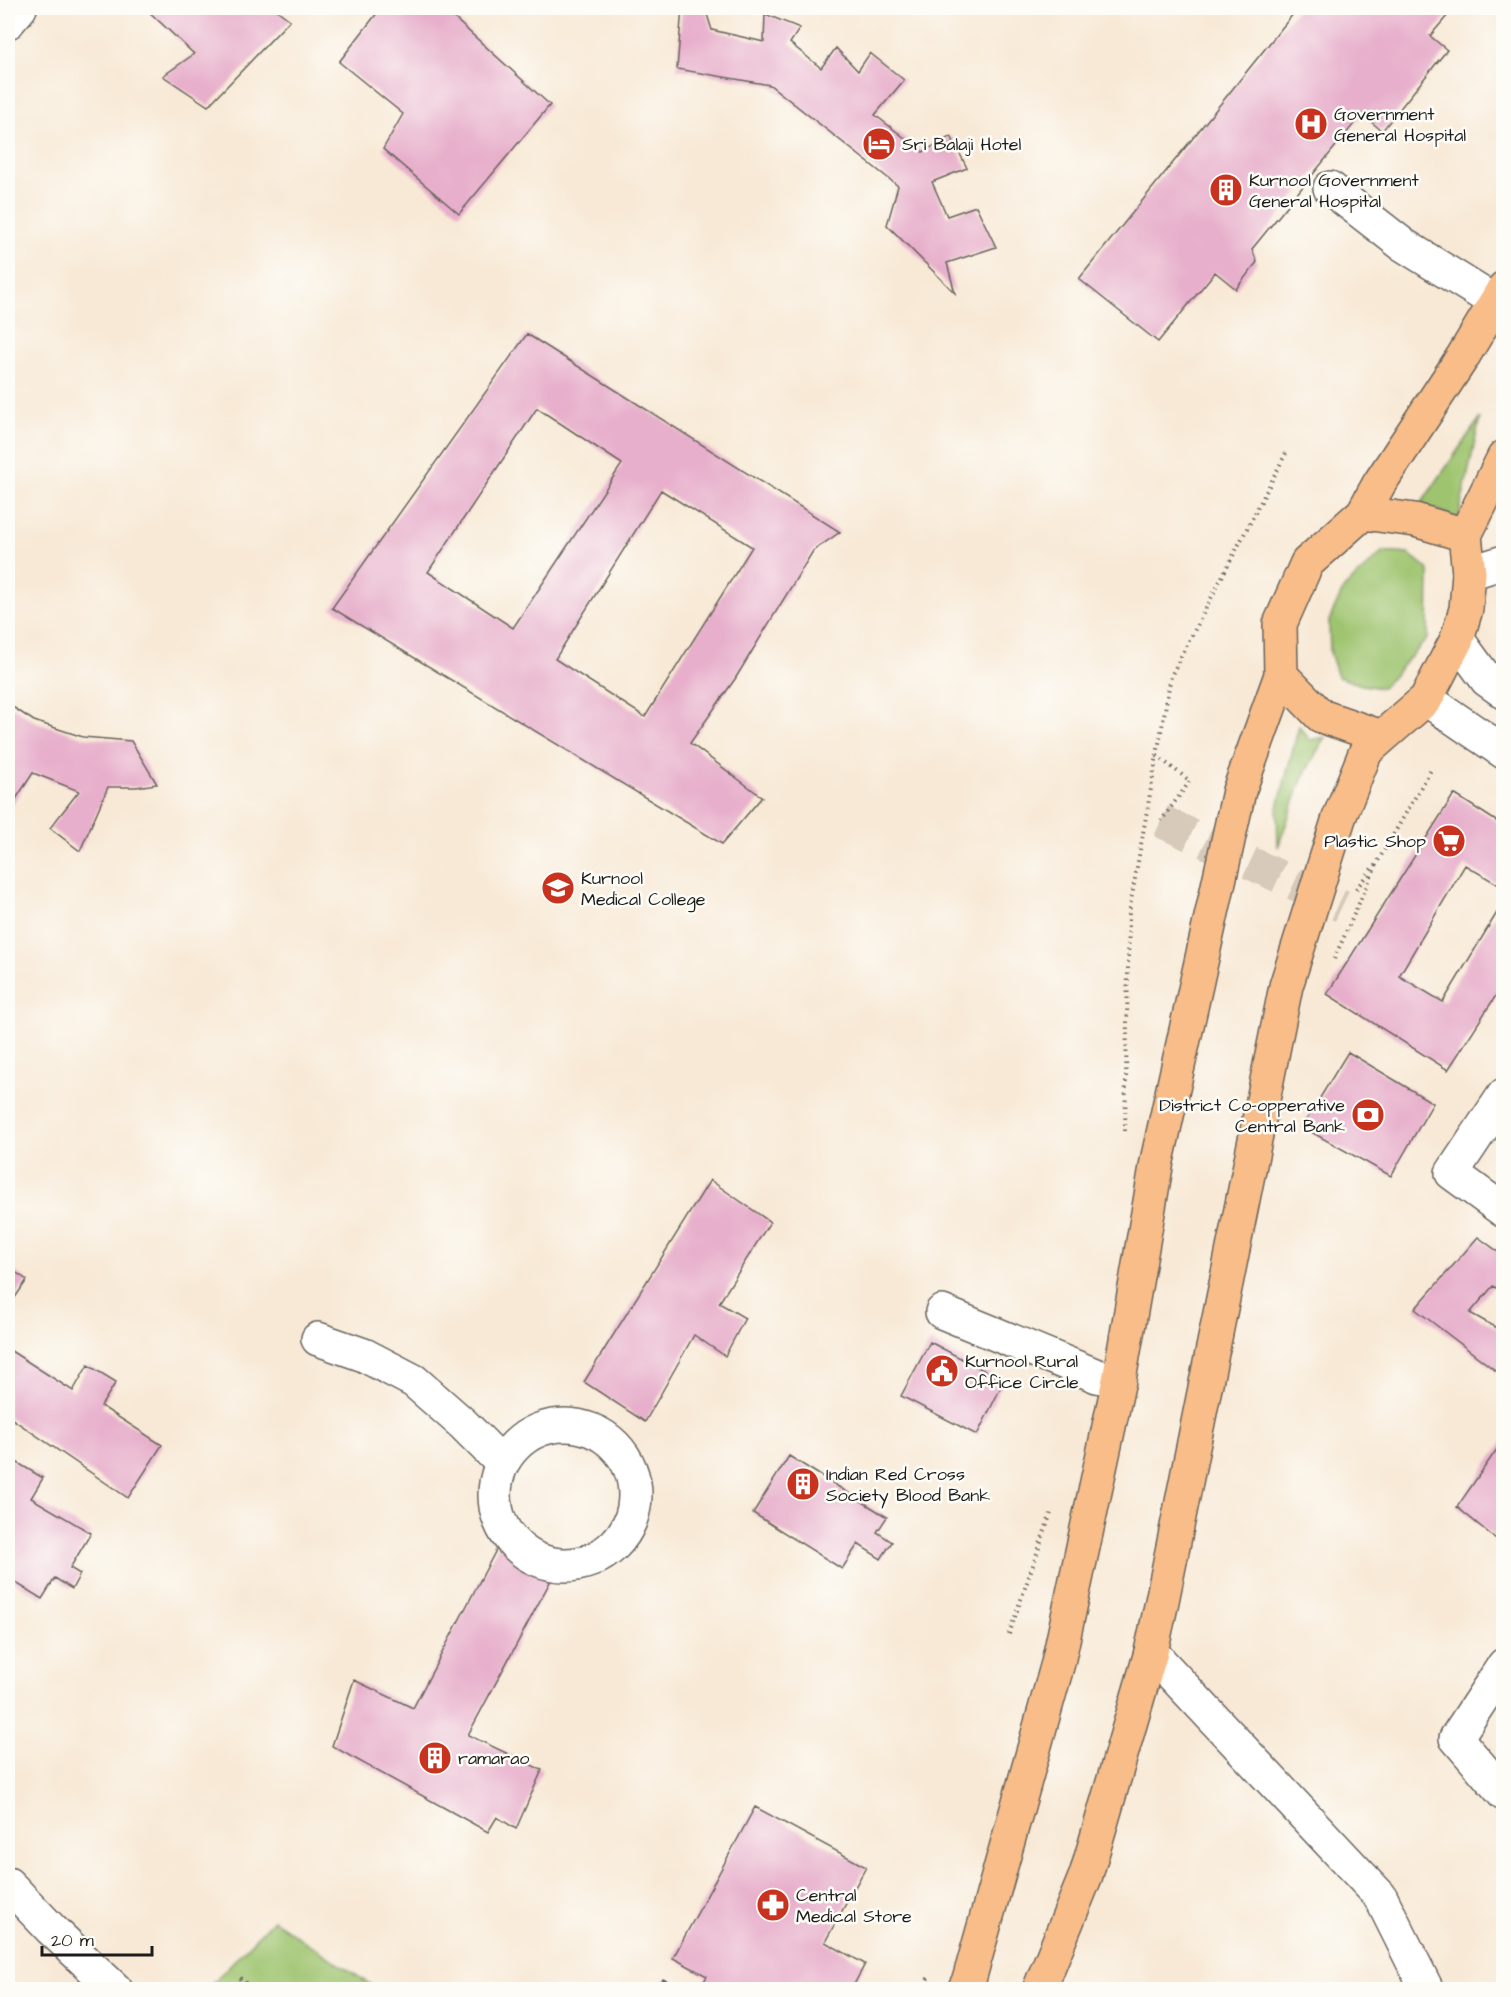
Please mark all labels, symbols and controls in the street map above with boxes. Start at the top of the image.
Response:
place label: Government General Hospital [1334,102,1466,148]
hospital icon: Government General Hospital [1293,106,1329,142]
hotel icon: Sri Balaji Hotel [861,126,897,162]
place label: Sri Balaji Hotel [902,132,1022,157]
place label: Kurnool Government General Hospital [1249,168,1420,214]
building icon: Kurnool Government General Hospital [1208,172,1244,208]
supermarket icon: Plastic Shop [1431,823,1467,859]
place label: Plastic Shop [1324,829,1426,854]
place label: Kurnool Medical College [581,866,706,913]
school or university icon: Kurnool Medical College [540,870,576,906]
place label: District Co-opperative Central Bank [1159,1093,1345,1139]
bank icon: District Co-opperative Central Bank [1350,1097,1386,1133]
place label: Kurnool Rural Office Circle [965,1349,1079,1395]
public building icon: Kurnool Rural Office Circle [924,1353,960,1389]
place label: Indian Red Cross Society Blood Bank [826,1462,990,1509]
building icon: Indian Red Cross Society Blood Bank [785,1466,821,1502]
building icon: ramarao [417,1740,453,1776]
place label: ramarao [458,1746,529,1771]
place label: Central Medical Store [796,1883,912,1929]
pharmacy icon: Central Medical Store [755,1887,791,1923]
scale bar [42,1919,152,1957]
text: 20 m [51,1928,94,1953]

